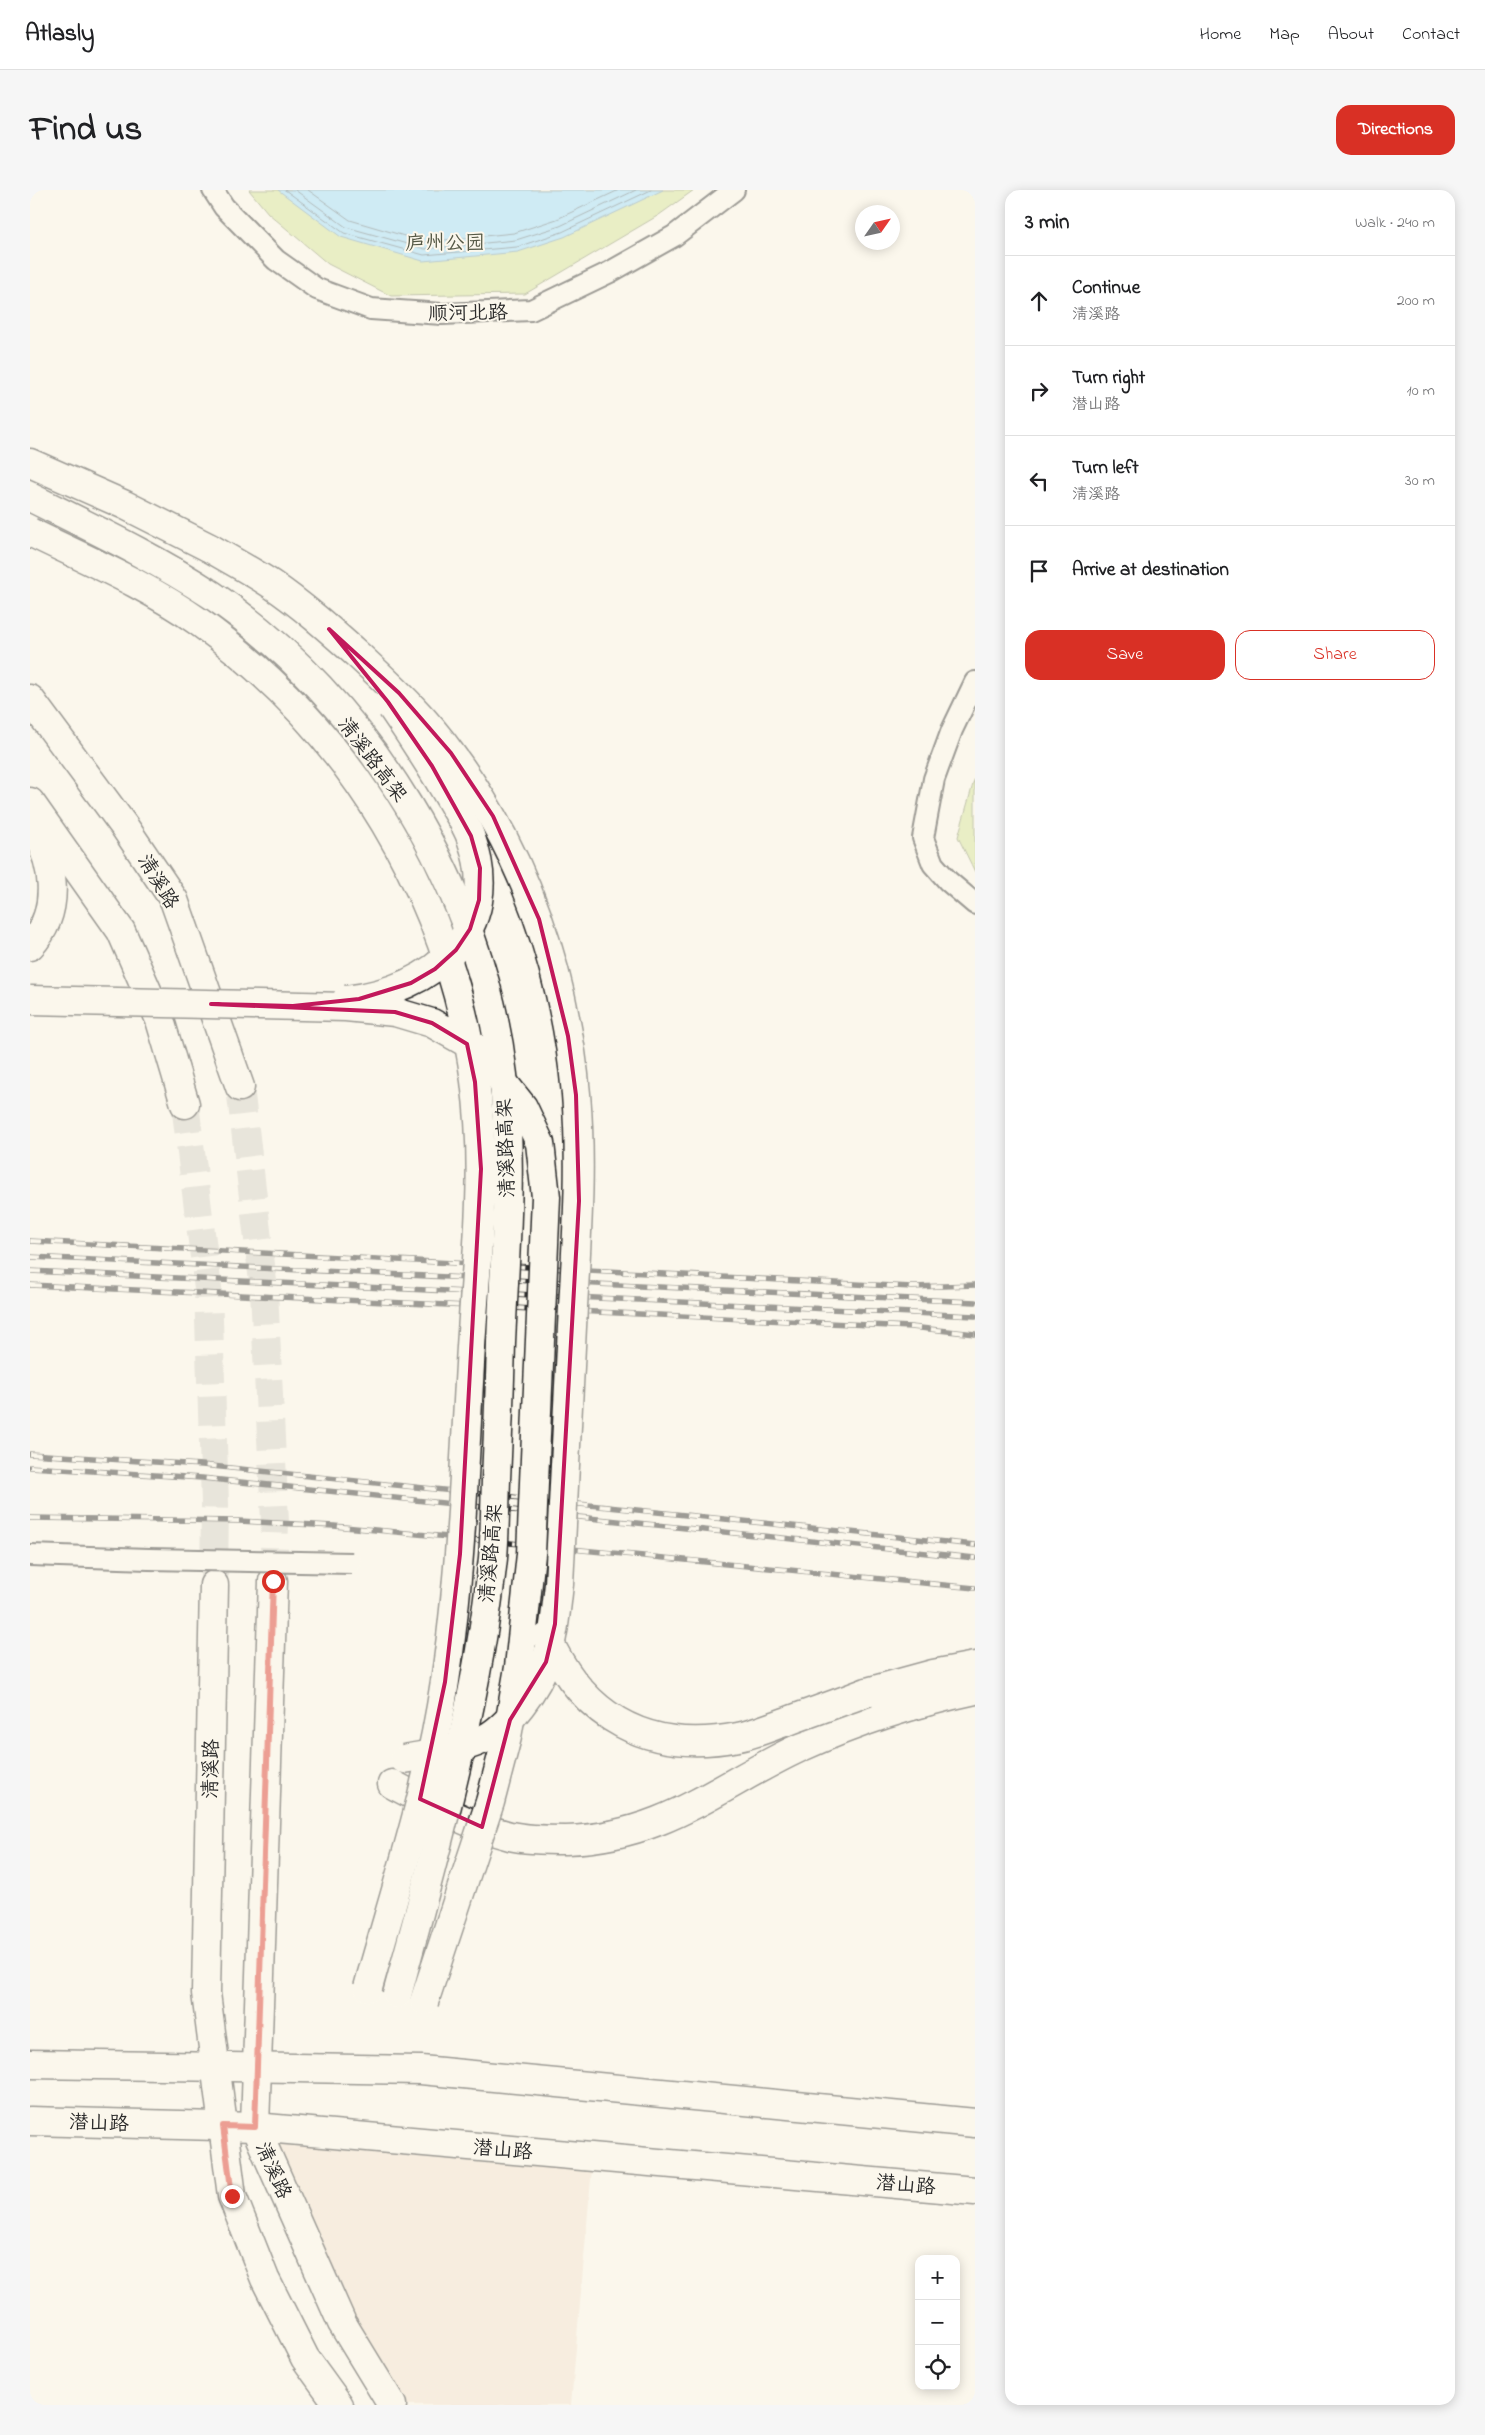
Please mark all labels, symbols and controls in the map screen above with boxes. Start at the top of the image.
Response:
text: Atlasly [25,17,94,52]
text: Home [1200,22,1241,48]
text: Map [1269,22,1300,48]
text: About [1328,22,1374,48]
text: Contact [1402,22,1460,48]
text: Find us [30,105,142,156]
button: Directions [1336,105,1455,155]
north arrow [855,205,900,250]
text: 3 min [1025,208,1069,238]
text: Walk · 240 m [1355,211,1435,235]
park label: 庐州公园 [405,230,485,259]
text: Continue [1072,275,1140,302]
icon: ahead [1025,287,1053,315]
text: 200 m [1397,289,1435,313]
street label: 顺河北路 [428,299,509,330]
text: 清溪路 [1072,303,1120,327]
text: Turn right [1072,365,1145,392]
icon: right [1025,377,1053,405]
text: 10 m [1407,379,1435,403]
text: 潜山路 [1072,393,1120,417]
text: Turn left [1072,455,1139,482]
icon: left [1025,467,1053,495]
text: 30 m [1405,469,1435,493]
text: 清溪路 [1072,483,1120,507]
icon: arrive [1025,557,1053,585]
text: Arrive at destination [1072,557,1229,584]
button: Save [1025,630,1225,680]
button: Share [1235,630,1435,680]
street label: 清溪路高架 [329,712,413,809]
street label: 清溪路 [129,849,185,916]
street label: 清溪路高架 [491,1097,524,1198]
street label: 清溪路高架 [474,1502,511,1604]
route start [262,1570,285,1593]
street label: 清溪路 [197,1738,228,1799]
street label: 潜山路 [68,2109,130,2140]
street label: 潜山路 [472,2134,535,2169]
street label: 清溪路 [246,2138,298,2205]
street label: 潜山路 [875,2169,938,2204]
route end [221,2185,244,2208]
map controls [915,2255,960,2390]
button: + [915,2255,960,2300]
button: − [915,2300,960,2345]
button: locate [915,2345,960,2390]

